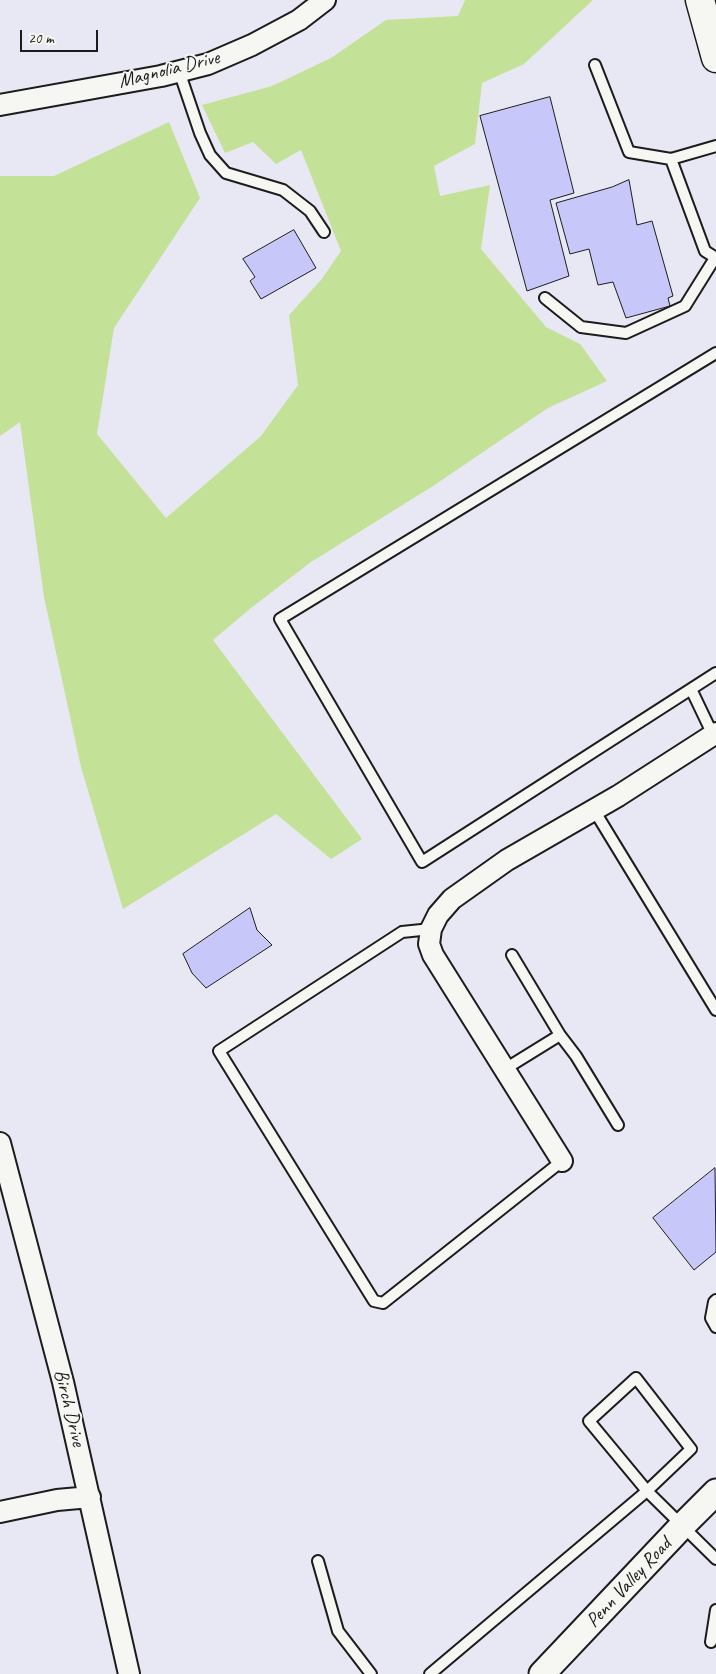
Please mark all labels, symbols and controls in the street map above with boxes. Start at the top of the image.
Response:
scale bar [22,20,100,52]
text: 20 m [28,29,54,48]
street label: Magnolia Drive [116,46,222,94]
street label: Birch Drive [48,1367,90,1449]
street label: Penn Valley Road [581,1533,677,1633]

